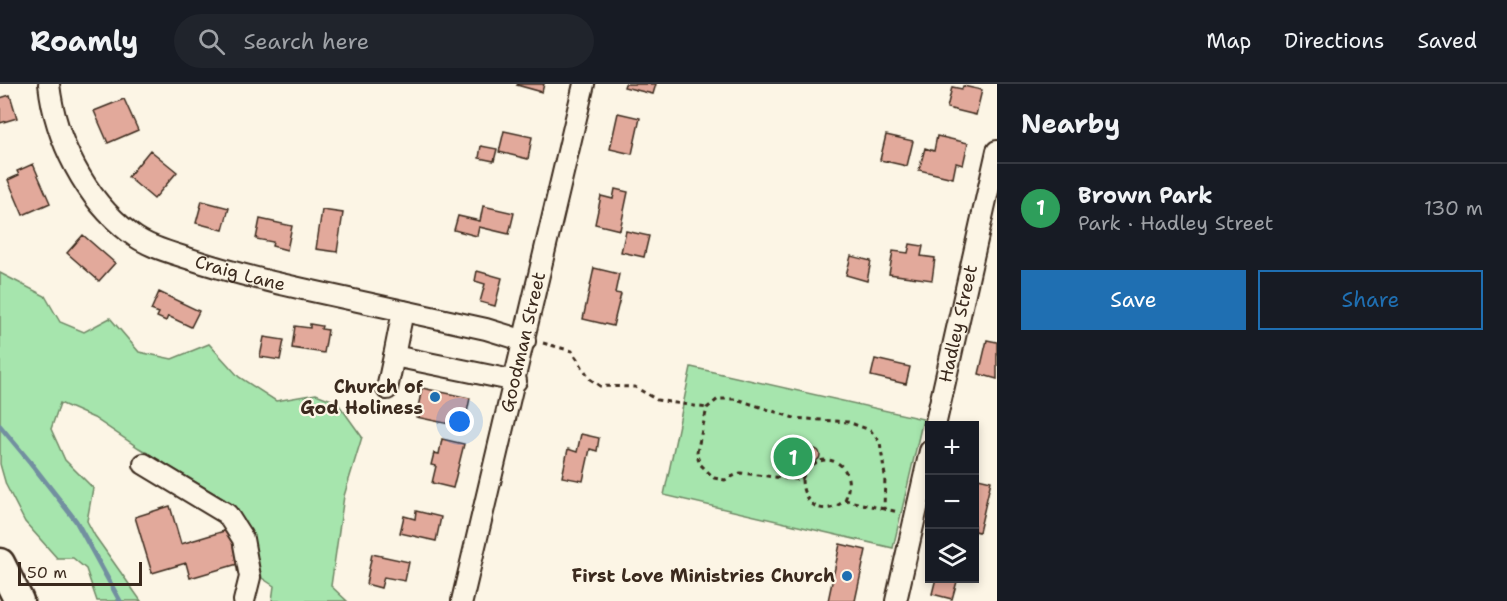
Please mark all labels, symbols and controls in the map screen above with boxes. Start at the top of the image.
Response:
search box [174,14,594,68]
text: Roamly [30,22,138,60]
icon: search [195,25,228,58]
text: Search here [243,27,369,56]
text: Map [1206,27,1251,55]
text: Directions [1284,27,1384,55]
text: Saved [1417,27,1477,55]
text: Nearby [1021,106,1120,141]
text: Brown Park [1078,181,1213,210]
text: 1 [1036,195,1045,221]
text: 130 m [1424,195,1483,221]
text: Park · Hadley Street [1078,210,1274,236]
street label: Craig Lane [192,249,288,297]
street label: Hadley Street [933,262,983,385]
street label: Goodman Street [495,269,551,415]
button: Save [1021,270,1246,330]
button: Share [1258,270,1483,330]
place label: Church of God Holiness [300,375,424,420]
marker: Church of God Holiness [428,390,442,404]
your location [445,407,474,436]
map controls [925,421,979,583]
button: + [925,421,979,475]
pin: 1 [774,434,812,479]
button: − [925,475,979,529]
button: layers [925,529,979,583]
scale bar [18,559,142,586]
text: 50 m [27,562,67,583]
place label: First Love Ministries Church [572,564,835,588]
marker: First Love Ministries Church [840,569,854,583]

